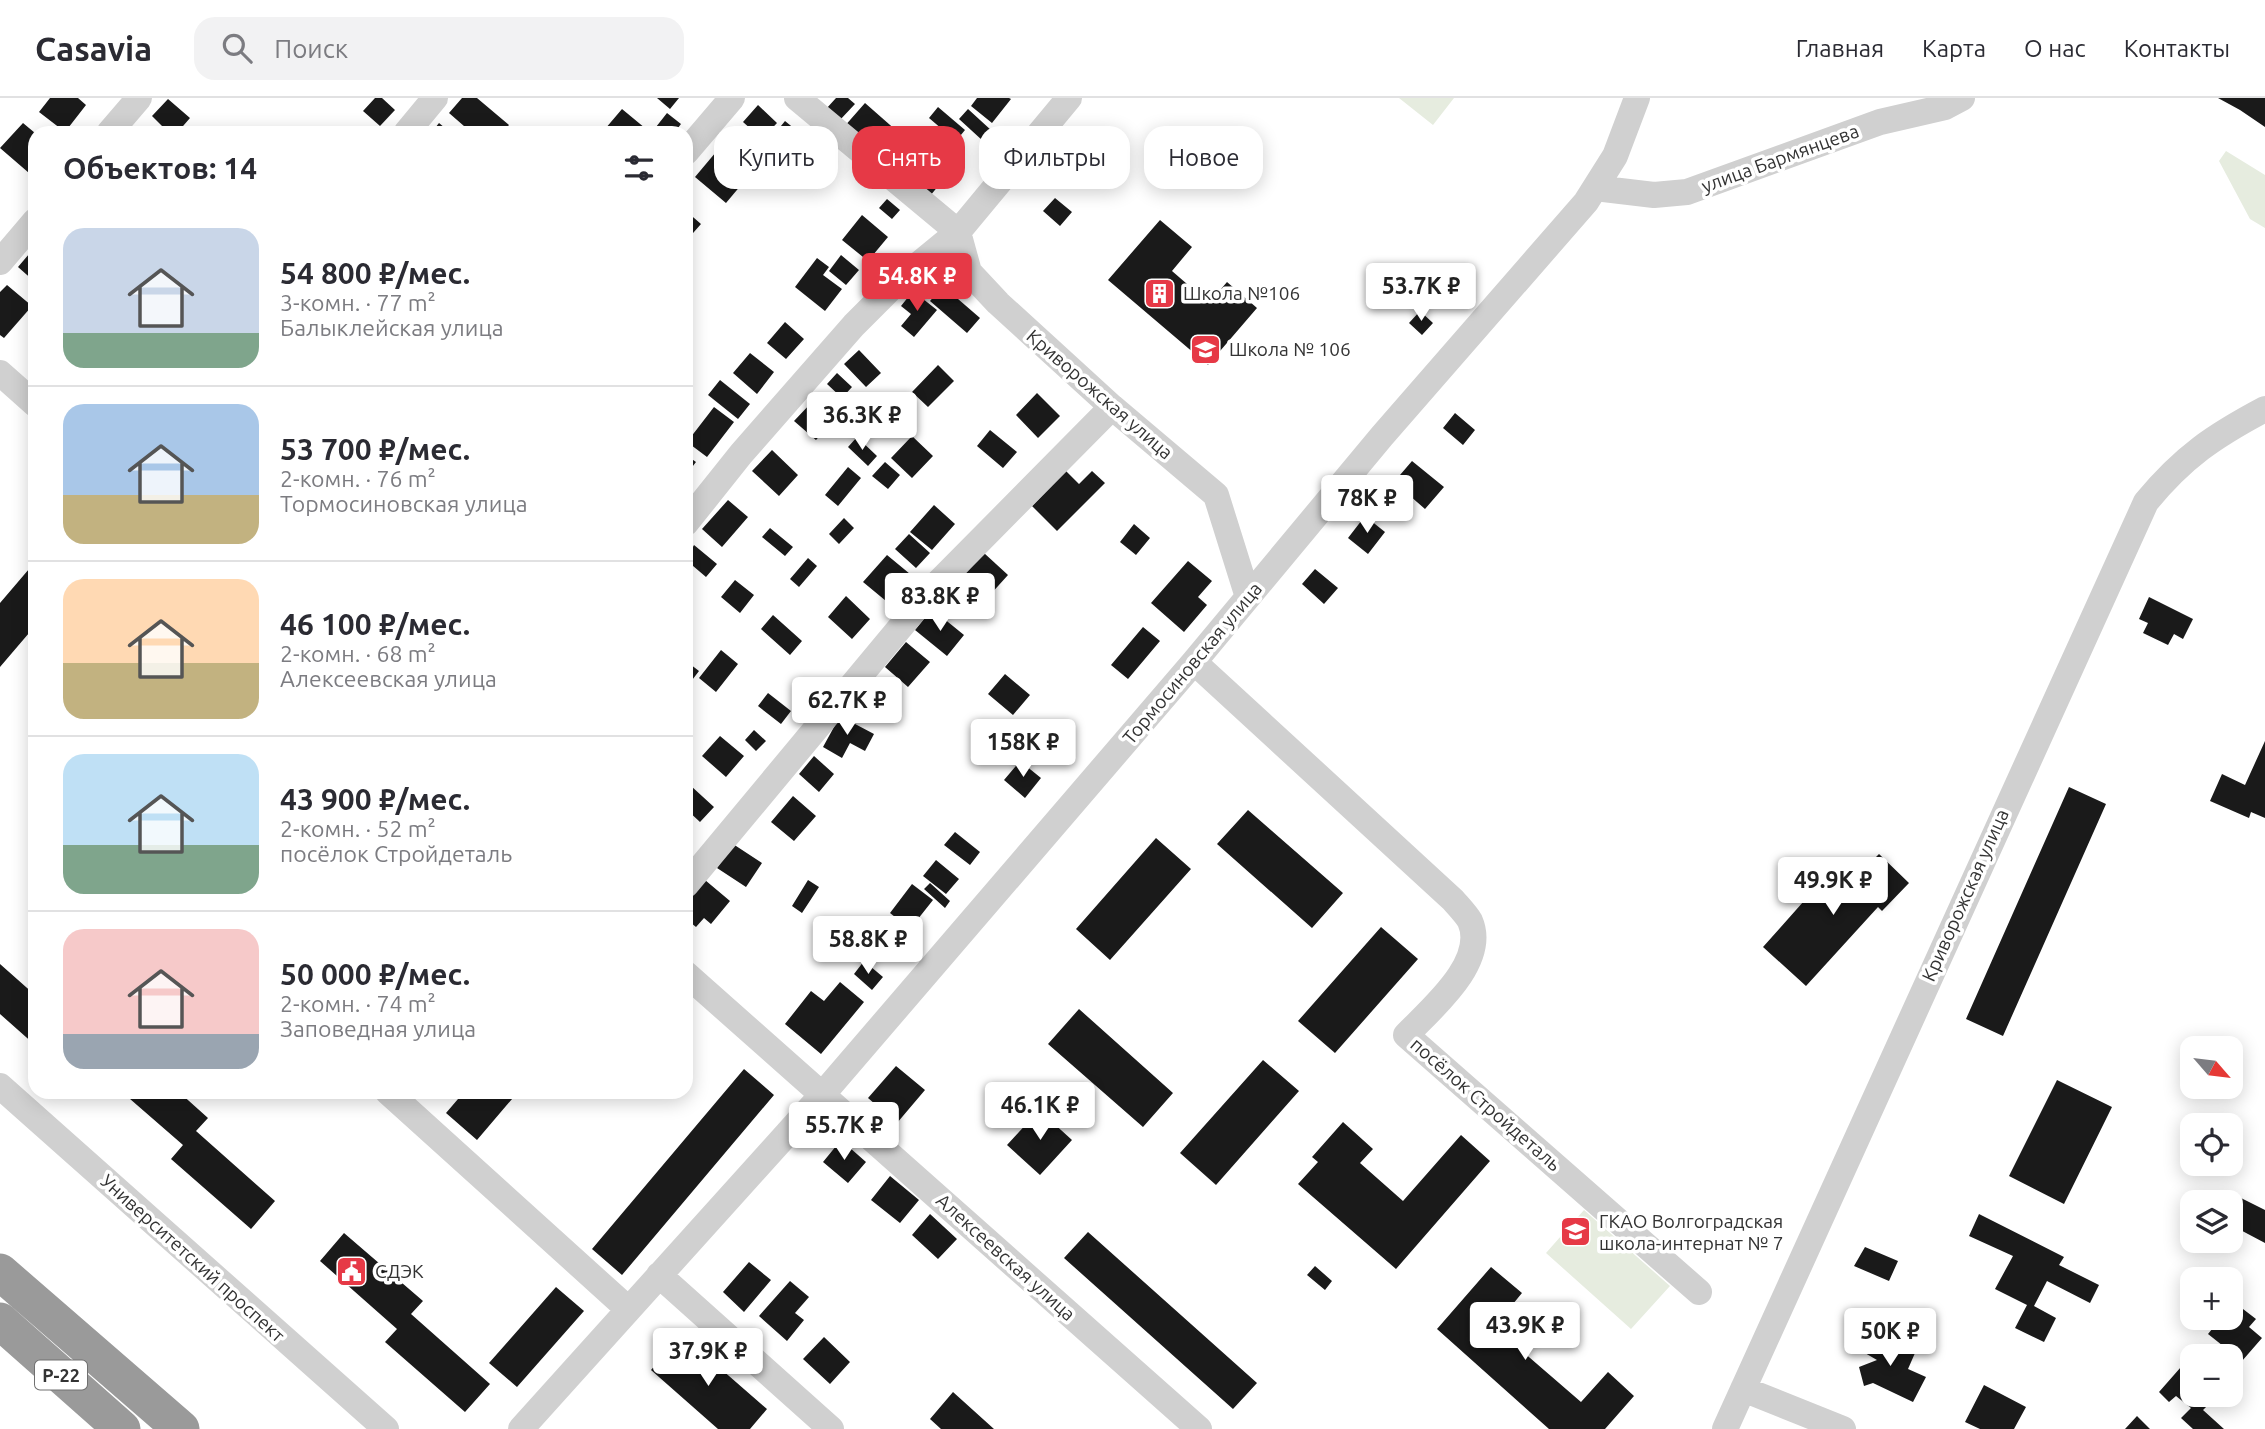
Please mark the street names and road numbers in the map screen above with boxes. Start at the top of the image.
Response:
street label: улица Бармянцева [1698,119,1862,197]
street label: Криворожская улица [1022,325,1178,463]
street label: Тормосиновская улица [1118,578,1266,748]
street label: Криворожская улица [1917,805,2013,985]
street label: посёлок Стройдеталь [1406,1033,1566,1175]
street label: Университетский проспект [97,1170,290,1347]
street label: Алексеевская улица [932,1189,1080,1325]
road number: Р-22 [35,1360,87,1390]

